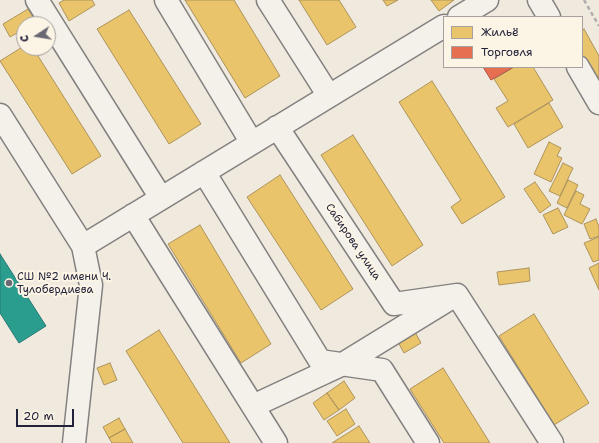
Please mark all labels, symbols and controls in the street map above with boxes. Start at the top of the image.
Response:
north arrow [16,16,56,56]
legend [443,16,583,68]
text: Жильё [481,24,519,40]
text: С [17,34,33,43]
text: Торговля [481,44,533,60]
street label: Сабирова улица [322,201,384,283]
place label: СШ №2 имени Ч. Тулобердиева [17,270,111,296]
marker: СШ №2 имени Ч. Тулобердиева [4,278,14,288]
scale bar [18,401,76,427]
text: 20 m [23,408,54,424]

